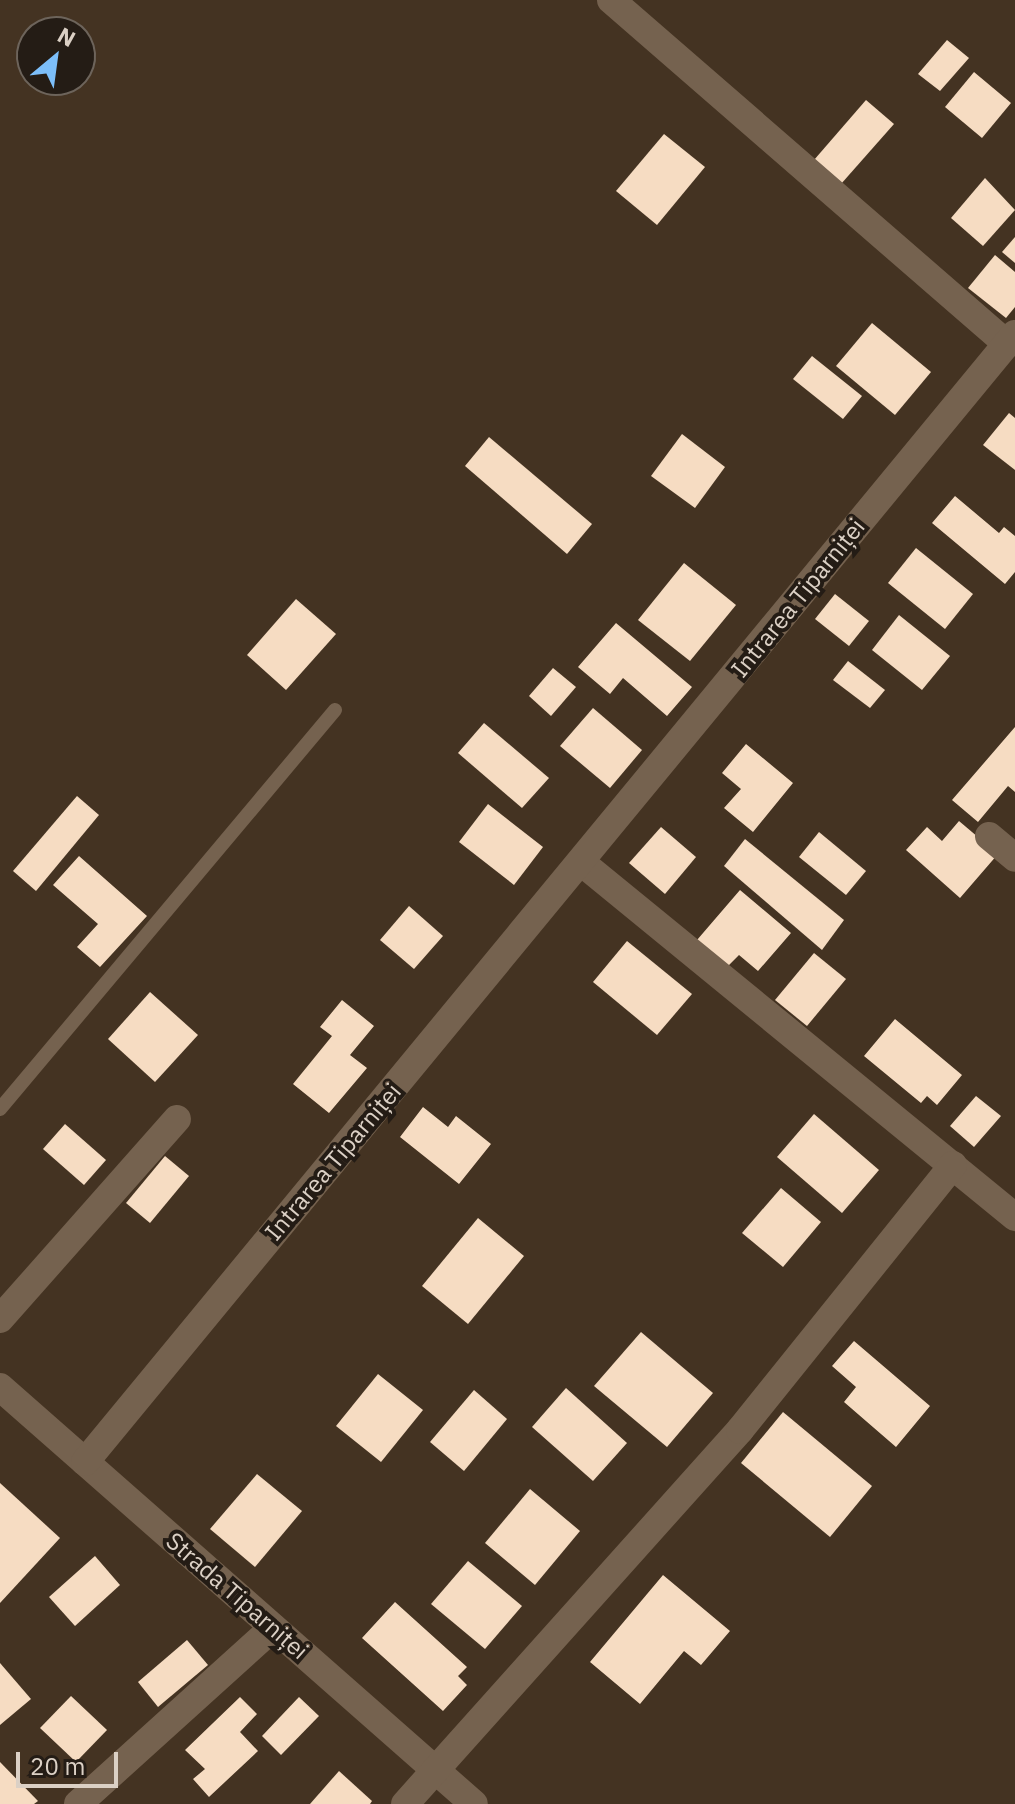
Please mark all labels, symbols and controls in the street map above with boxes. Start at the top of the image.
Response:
north arrow [16,16,96,96]
text: N [53,20,81,53]
street label: Intrarea Tiparniței [725,513,871,683]
street label: Intrarea Tiparniței [259,1078,407,1246]
street label: Strada Tiparniței [160,1527,314,1665]
scale bar [20,1736,122,1786]
text: 20 m [30,1750,85,1782]

